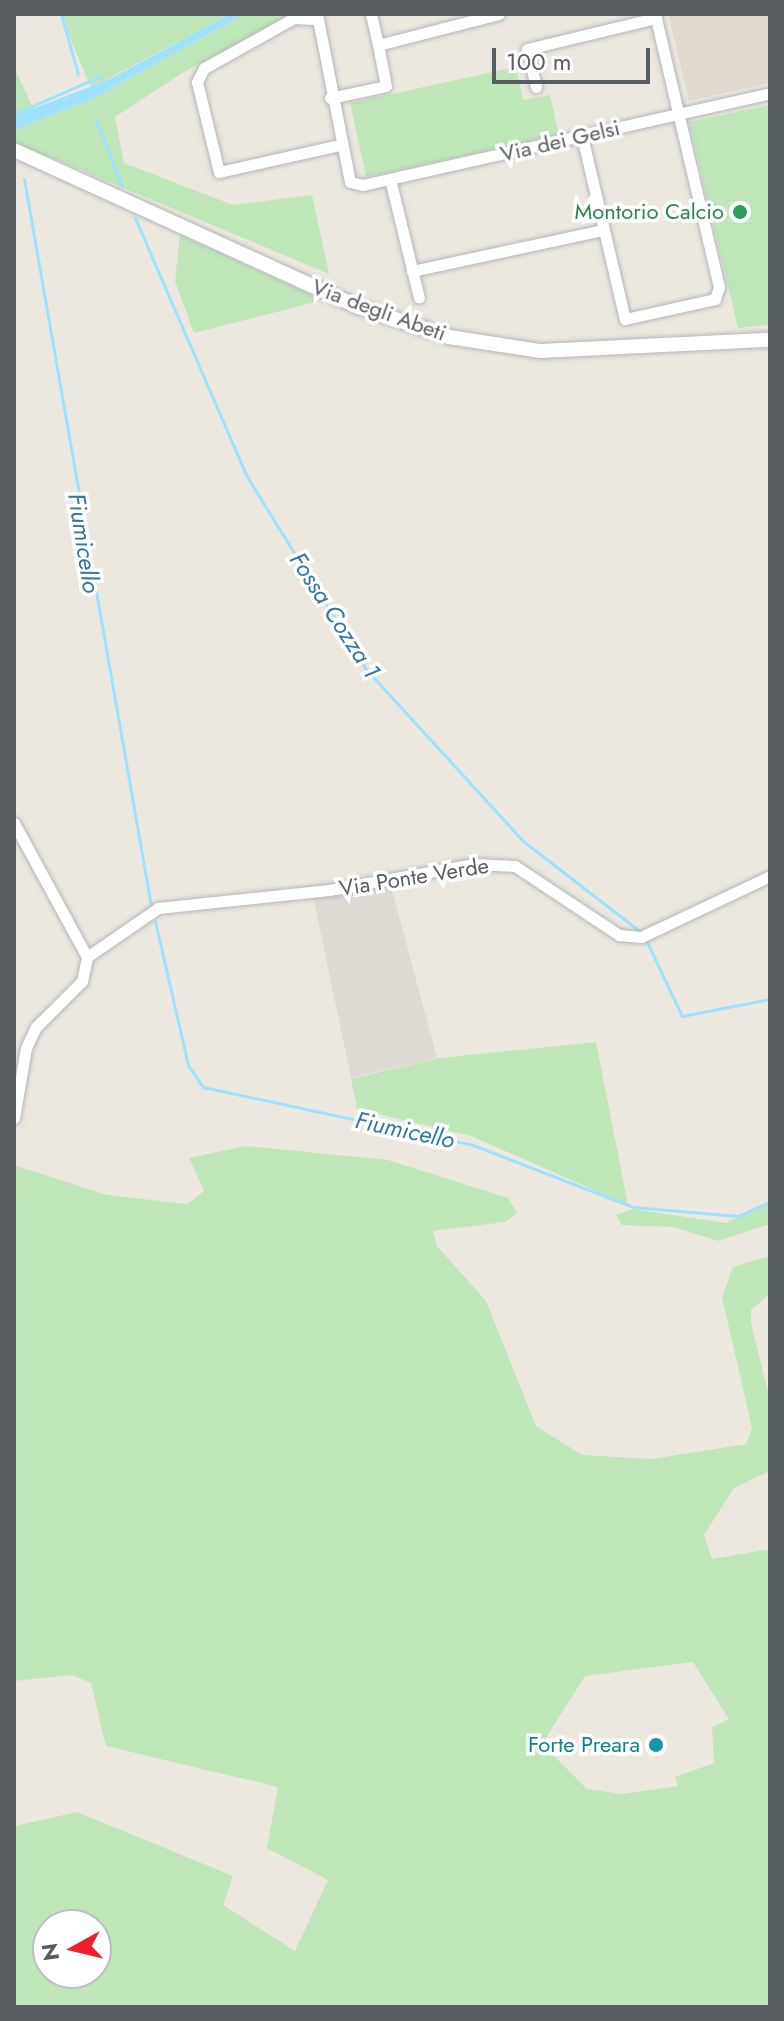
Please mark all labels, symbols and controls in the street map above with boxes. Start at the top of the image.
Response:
scale bar [496,32,654,82]
text: 100 m [506,44,572,79]
street label: Via dei Gelsi [498,114,622,168]
place label: Montorio Calcio [574,199,724,225]
marker: Montorio Calcio [731,203,749,221]
street label: Via degli Abeti [308,274,450,346]
water label: Fiumicello [62,491,106,595]
water label: Fossa Cozza 1 [284,547,386,683]
street label: Via Ponte Verde [337,852,491,902]
water label: Fiumicello [353,1105,457,1155]
place label: Forte Preara [528,1732,640,1758]
marker: Forte Preara [647,1736,665,1754]
north arrow [32,1909,112,1989]
text: N [33,1941,67,1963]

